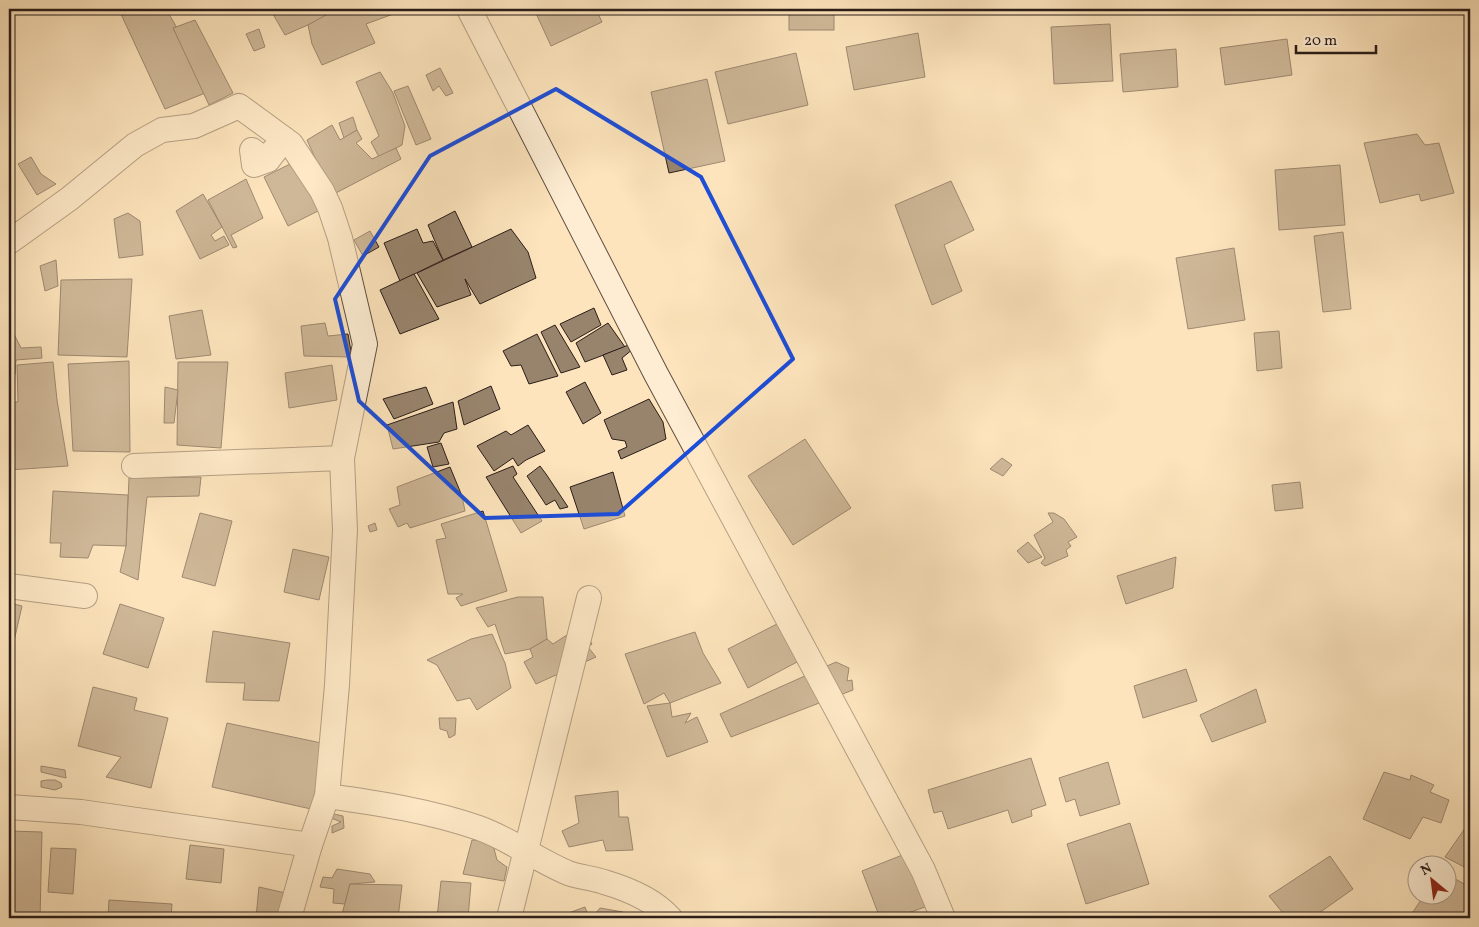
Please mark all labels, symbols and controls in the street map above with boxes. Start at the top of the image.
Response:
scale bar [1296,22,1376,54]
text: 20 m [1304,31,1337,52]
north arrow [1406,854,1456,904]
text: N [1417,859,1435,881]

